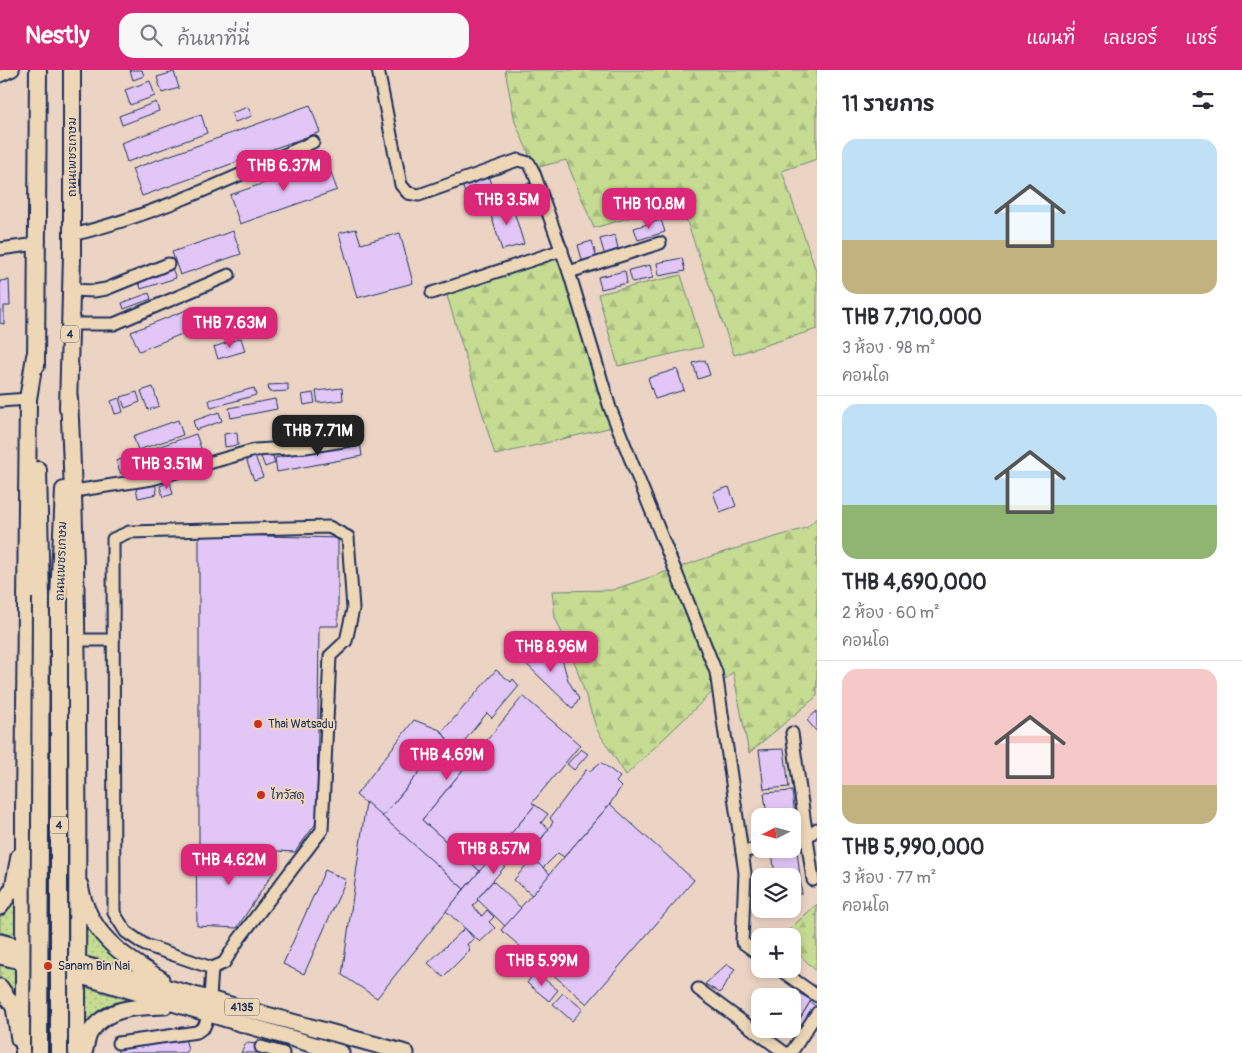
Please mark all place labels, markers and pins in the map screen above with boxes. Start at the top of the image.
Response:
pin: THB 6.37M [227,150,341,192]
pin: THB 3.5M [455,184,559,226]
pin: THB 10.8M [592,188,706,230]
pin: THB 7.63M [173,306,287,349]
pin: THB 7.71M [261,414,375,457]
pin: THB 3.51M [110,448,224,490]
pin: THB 8.96M [494,630,608,673]
place label: Thai Watsadu [268,717,334,732]
marker: Thai Watsadu [252,718,264,730]
pin: THB 4.69M [390,738,504,781]
place label: ไทวัสดุ [270,787,304,804]
marker: ไทวัสดุ [255,789,267,801]
pin: THB 8.57M [437,832,551,875]
pin: THB 4.62M [172,844,286,886]
pin: THB 5.99M [485,944,599,987]
place label: Sanam Bin Nai [58,959,130,974]
marker: Sanam Bin Nai [42,960,54,972]

